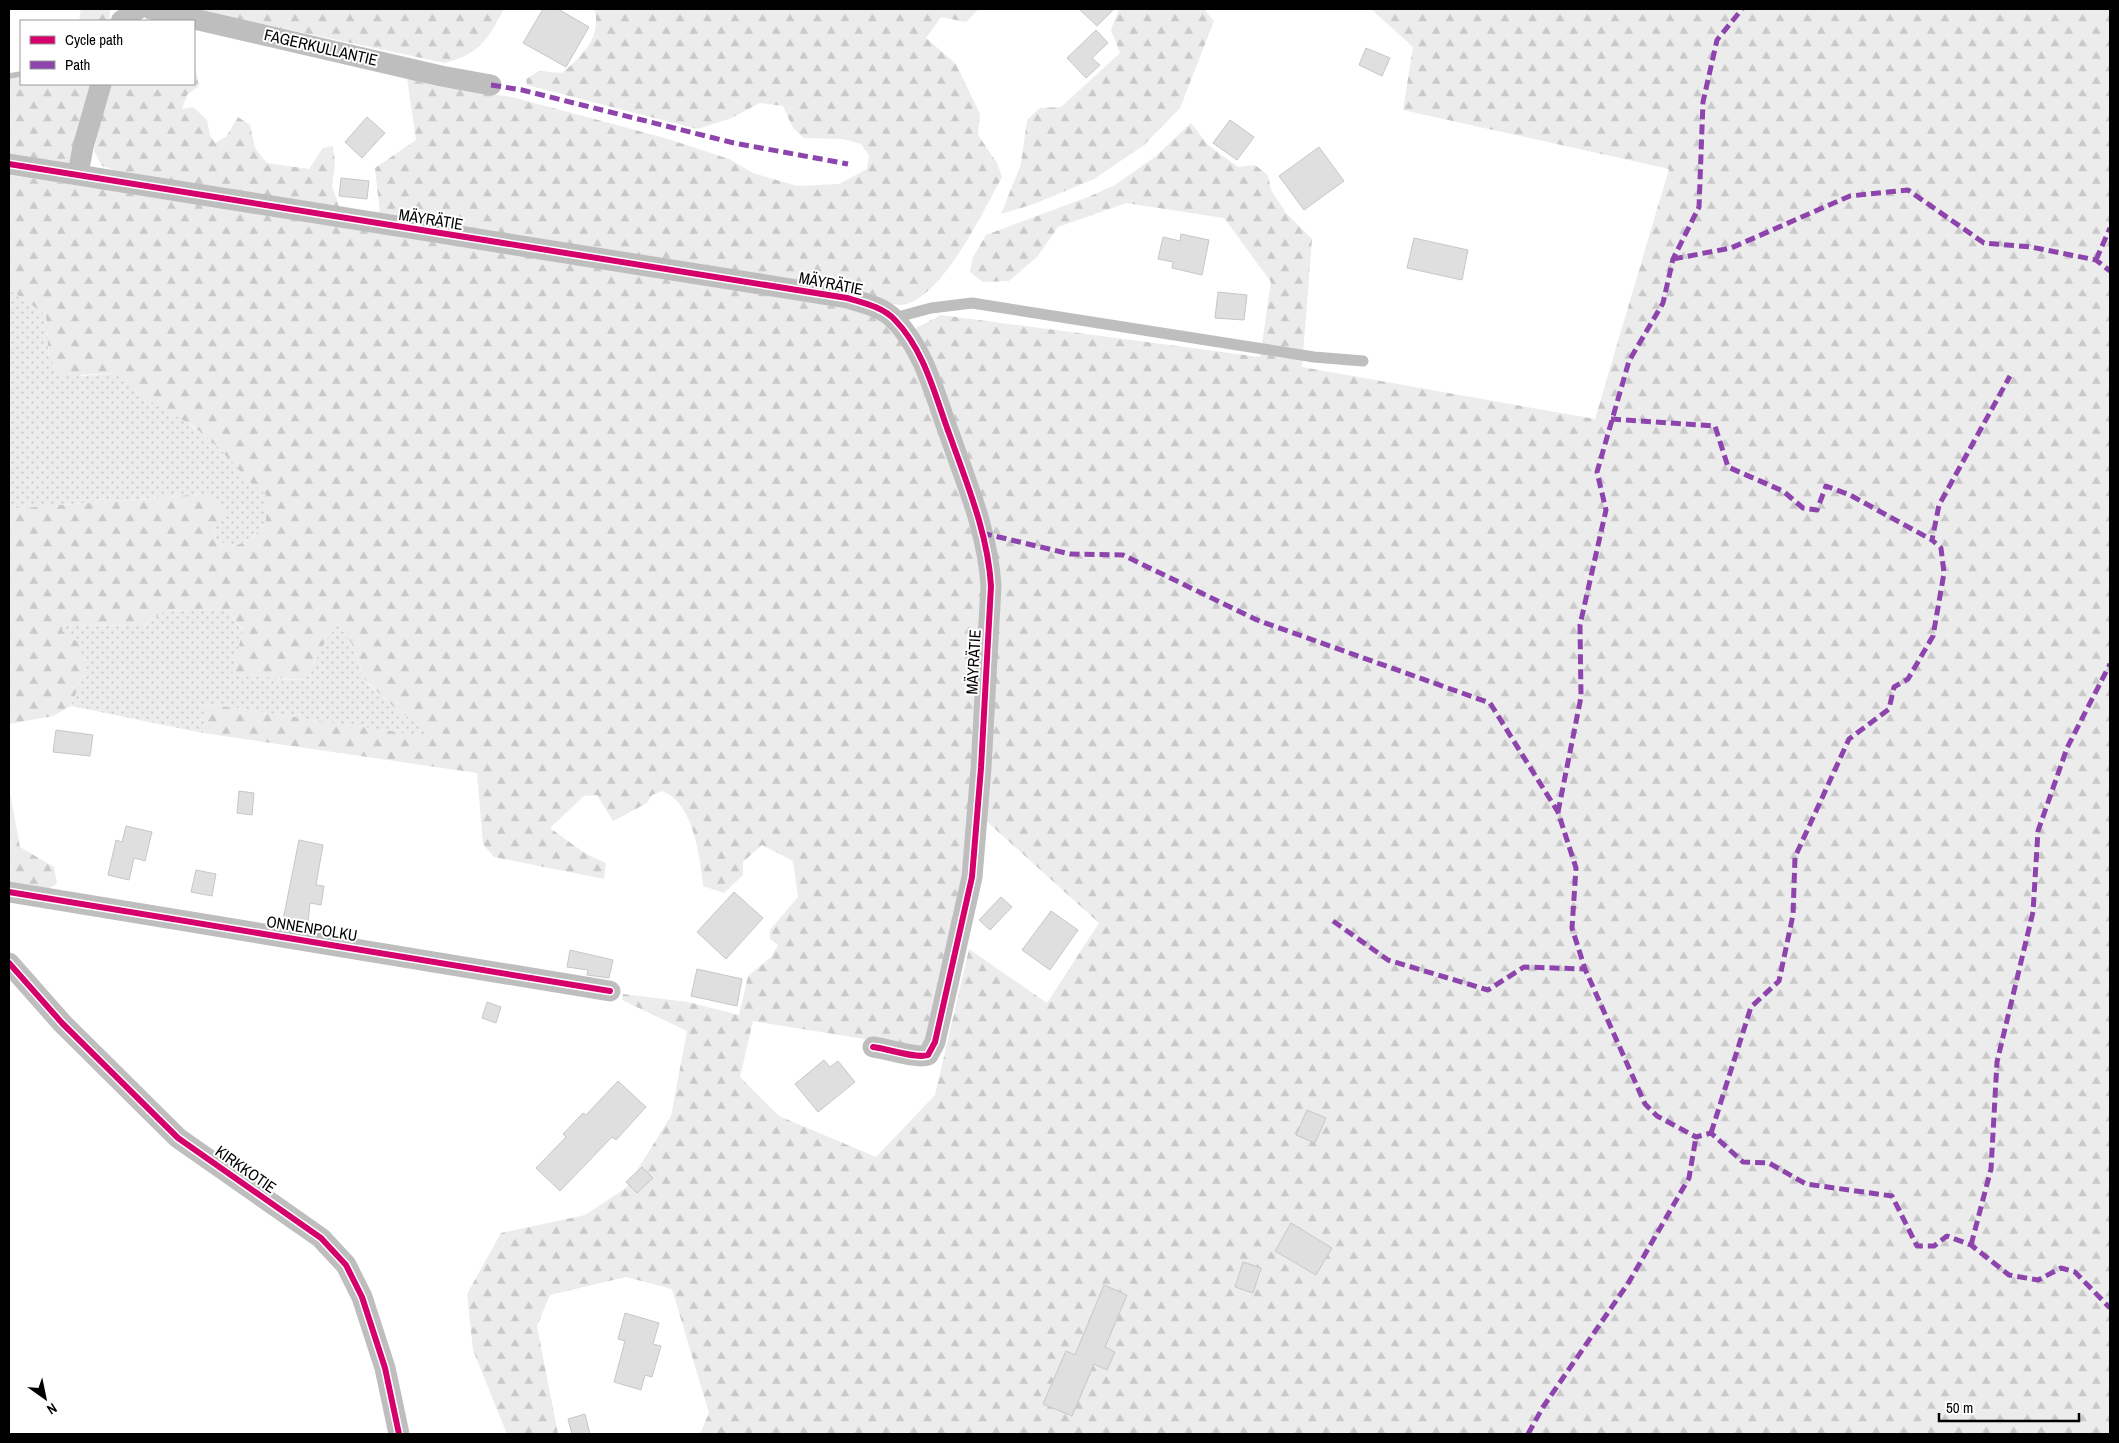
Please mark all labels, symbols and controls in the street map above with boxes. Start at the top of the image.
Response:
legend [20,20,195,85]
street label: FAGERKULLANTIE [262,23,380,71]
text: Cycle path [65,29,123,50]
text: Path [65,54,90,75]
street label: MÄYRÄTIE [397,203,465,235]
street label: MÄYRÄTIE [797,266,865,300]
street label: MÄYRÄTIE [960,629,986,695]
street label: ONNENPOLKU [265,910,359,946]
street label: KIRKKOTIE [211,1140,281,1198]
north arrow [20,1373,70,1423]
scale bar [1939,1390,2079,1422]
text: 50 m [1946,1397,1973,1418]
text: N [44,1399,60,1419]

